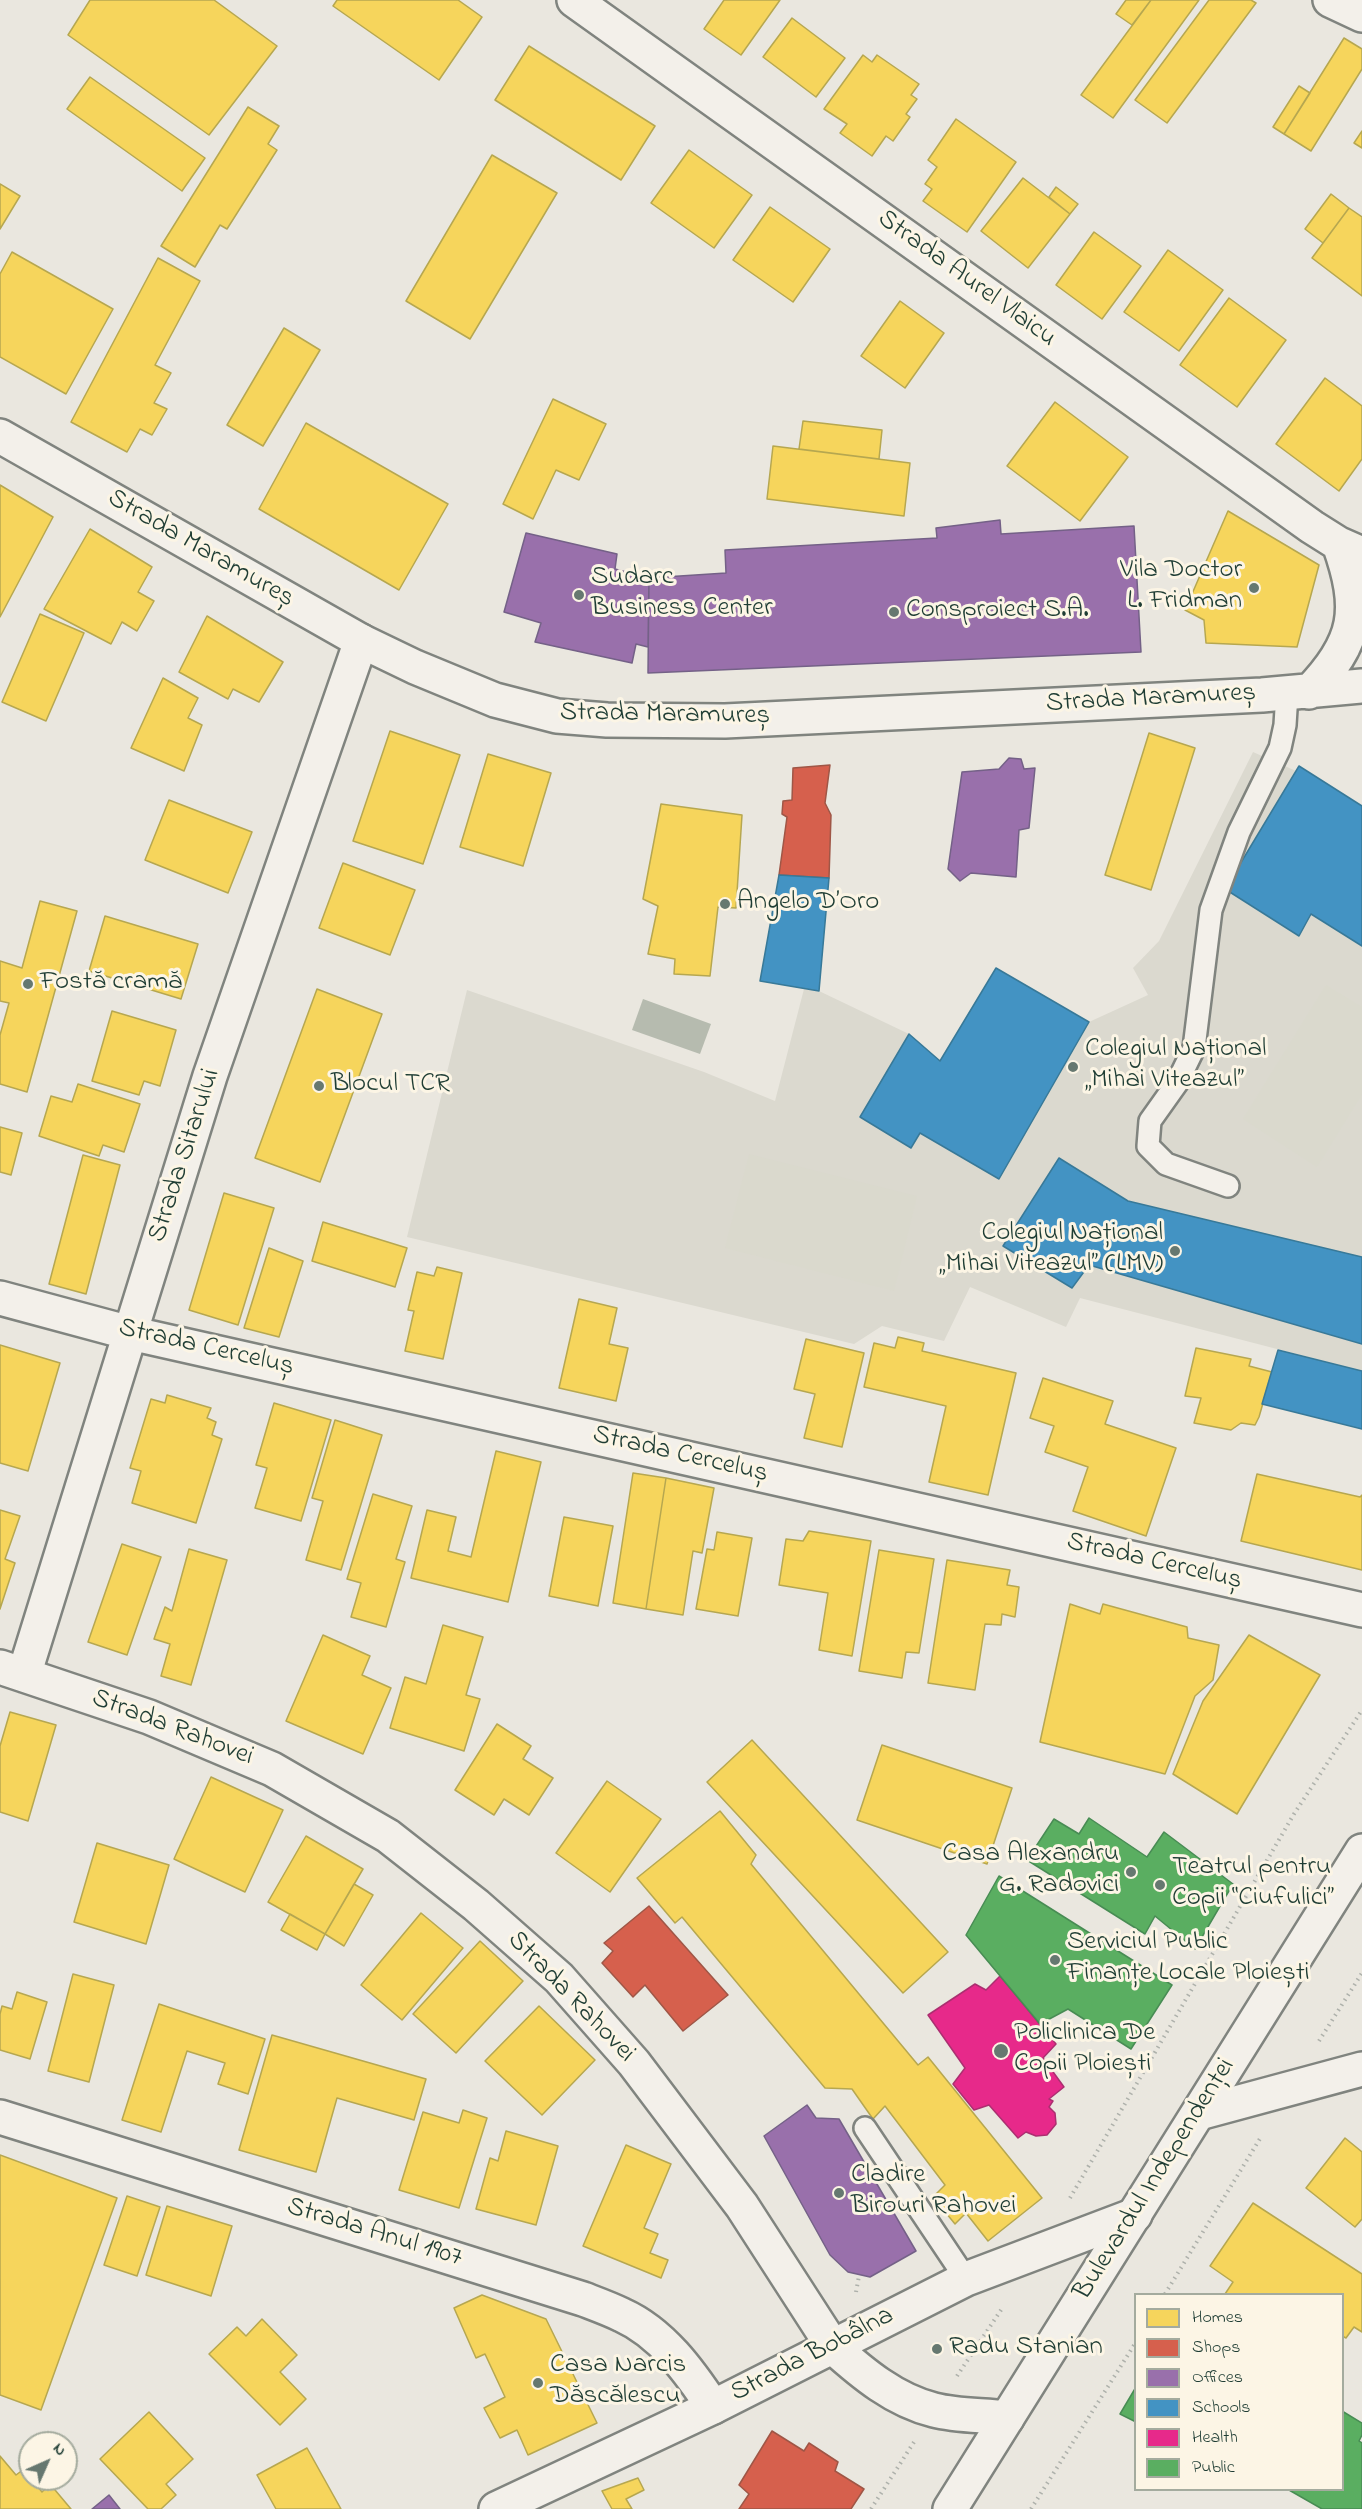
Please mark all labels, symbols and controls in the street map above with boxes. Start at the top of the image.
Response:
street label: Strada Aurel Vlaicu [870,204,1062,356]
street label: Strada Maramureș [101,483,299,617]
place label: Vila Doctor L. Fridman [1120,556,1242,619]
place label: Sudarc Business Center [591,563,773,626]
marker: Vila Doctor L. Fridman [1247,581,1261,595]
marker: Sudarc Business Center [572,588,586,602]
place label: Consproiect S.A. [906,596,1089,628]
marker: Consproiect S.A. [887,605,901,619]
street label: Strada Maramureș [1045,678,1257,722]
street label: Strada Maramureș [560,698,770,734]
place label: Angelo D’Oro [737,888,879,920]
marker: Angelo D’Oro [718,897,732,911]
place label: Fostă cramă [40,968,182,1000]
marker: Fostă cramă [21,977,35,991]
place label: Colegiul Național „Mihai Viteazul” [1085,1035,1267,1098]
marker: Colegiul Național „Mihai Viteazul” [1066,1060,1080,1074]
street label: Strada Sitarului [143,1065,229,1247]
place label: Blocul TCR [331,1070,450,1102]
marker: Blocul TCR [312,1079,326,1093]
place label: Colegiul Național „Mihai Viteazul” (LMV) [939,1219,1163,1282]
marker: Colegiul Național „Mihai Viteazul” (LMV) [1168,1244,1182,1258]
street label: Strada Cerceluș [115,1313,297,1385]
street label: Strada Cerceluș [589,1420,771,1492]
street label: Strada Cerceluș [1063,1527,1245,1599]
street label: Strada Rahovei [87,1683,257,1775]
place label: Casa Alexandru G. Radovici [942,1840,1119,1903]
place label: Teatrul pentru Copii “Ciufulici” [1172,1853,1334,1916]
marker: Casa Alexandru G. Radovici [1124,1865,1138,1879]
marker: Teatrul pentru Copii “Ciufulici” [1153,1878,1167,1892]
street label: Strada Rahovei [499,1925,641,2071]
place label: Serviciul Public Finanțe Locale Ploiești [1067,1928,1310,1991]
marker: Serviciul Public Finanțe Locale Ploiești [1048,1953,1062,1967]
place label: Policlinica De Copii Ploiești [1014,2019,1155,2082]
marker: Policlinica De Copii Ploiești [992,2042,1010,2060]
street label: Bulevardul Independenței [1068,2053,1244,2307]
place label: Cladire Birouri Rahovei [851,2161,1016,2224]
marker: Cladire Birouri Rahovei [832,2186,846,2200]
street label: Strada Anul 1907 [282,2192,466,2276]
legend [1134,2293,1344,2491]
street label: Strada Bobâlna [726,2301,900,2411]
text: Homes [1192,2305,1243,2331]
place label: Radu Stanian [949,2333,1103,2365]
text: Shops [1192,2335,1240,2361]
marker: Radu Stanian [930,2342,944,2356]
place label: Casa Narcis Dăscălescu [550,2351,686,2414]
text: Offices [1192,2365,1243,2391]
marker: Casa Narcis Dăscălescu [531,2376,545,2390]
text: Schools [1192,2395,1250,2421]
text: Health [1192,2425,1238,2451]
north arrow [18,2431,78,2491]
text: N [47,2437,72,2462]
text: Public [1192,2455,1235,2481]

